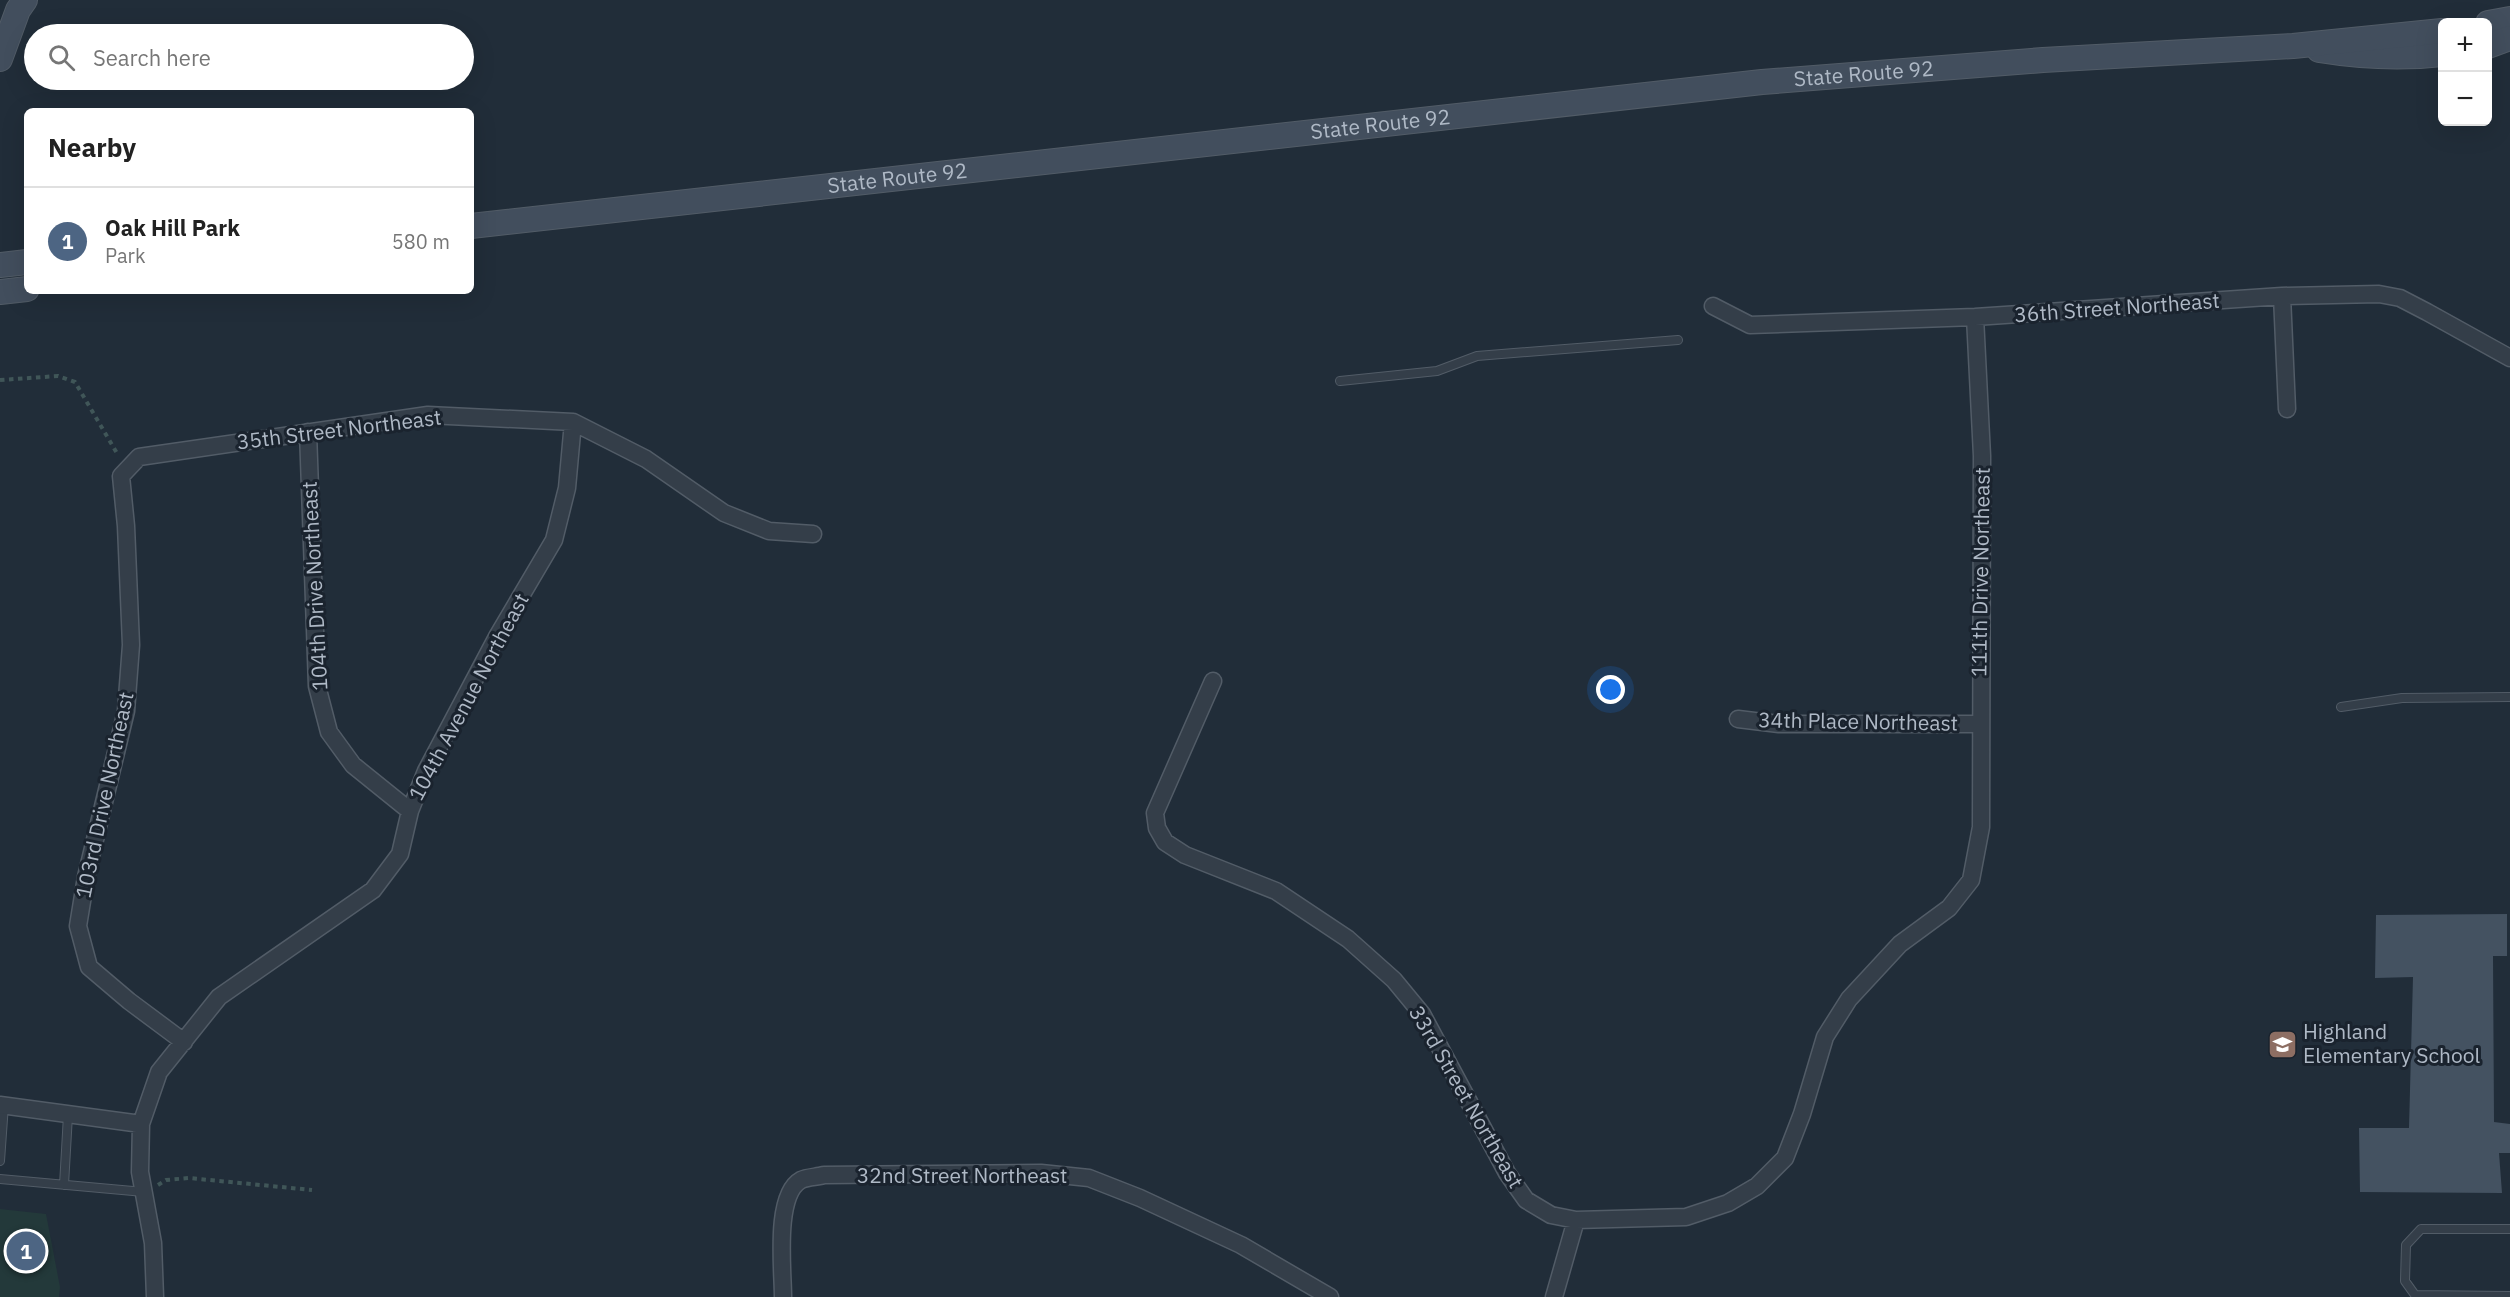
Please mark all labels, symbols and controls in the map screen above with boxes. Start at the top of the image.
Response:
map controls [2438,18,2492,126]
button: + [2438,18,2492,72]
search box [24,24,474,90]
icon: search [45,41,78,74]
text: Search here [93,43,211,72]
street label: State Route 92 [1793,54,1935,92]
button: − [2438,72,2492,126]
street label: State Route 92 [1309,102,1452,145]
text: Nearby [48,130,136,164]
street label: State Route 92 [826,156,969,199]
text: Oak Hill Park [105,213,240,242]
text: 1 [62,228,74,255]
text: 580 m [392,228,450,255]
text: Park [105,242,145,269]
street label: 36th Street Northeast [2013,286,2221,328]
street label: 35th Street Northeast [235,403,443,455]
street label: 111th Drive Northeast [1964,467,1996,677]
street label: 104th Drive Northeast [295,481,333,691]
street label: 104th Avenue Northeast [402,588,535,805]
your location [1596,675,1625,704]
street label: 103rd Drive Northeast [68,689,140,900]
street label: 34th Place Northeast [1758,705,1958,737]
street label: 33rd Street Northeast [1403,1000,1531,1193]
place label: Highland Elementary School [2303,1017,2480,1069]
school or university icon: Highland Elementary School [2266,1028,2298,1060]
street label: 32nd Street Northeast [857,1161,1067,1189]
pin: 1 [6,1228,46,1274]

